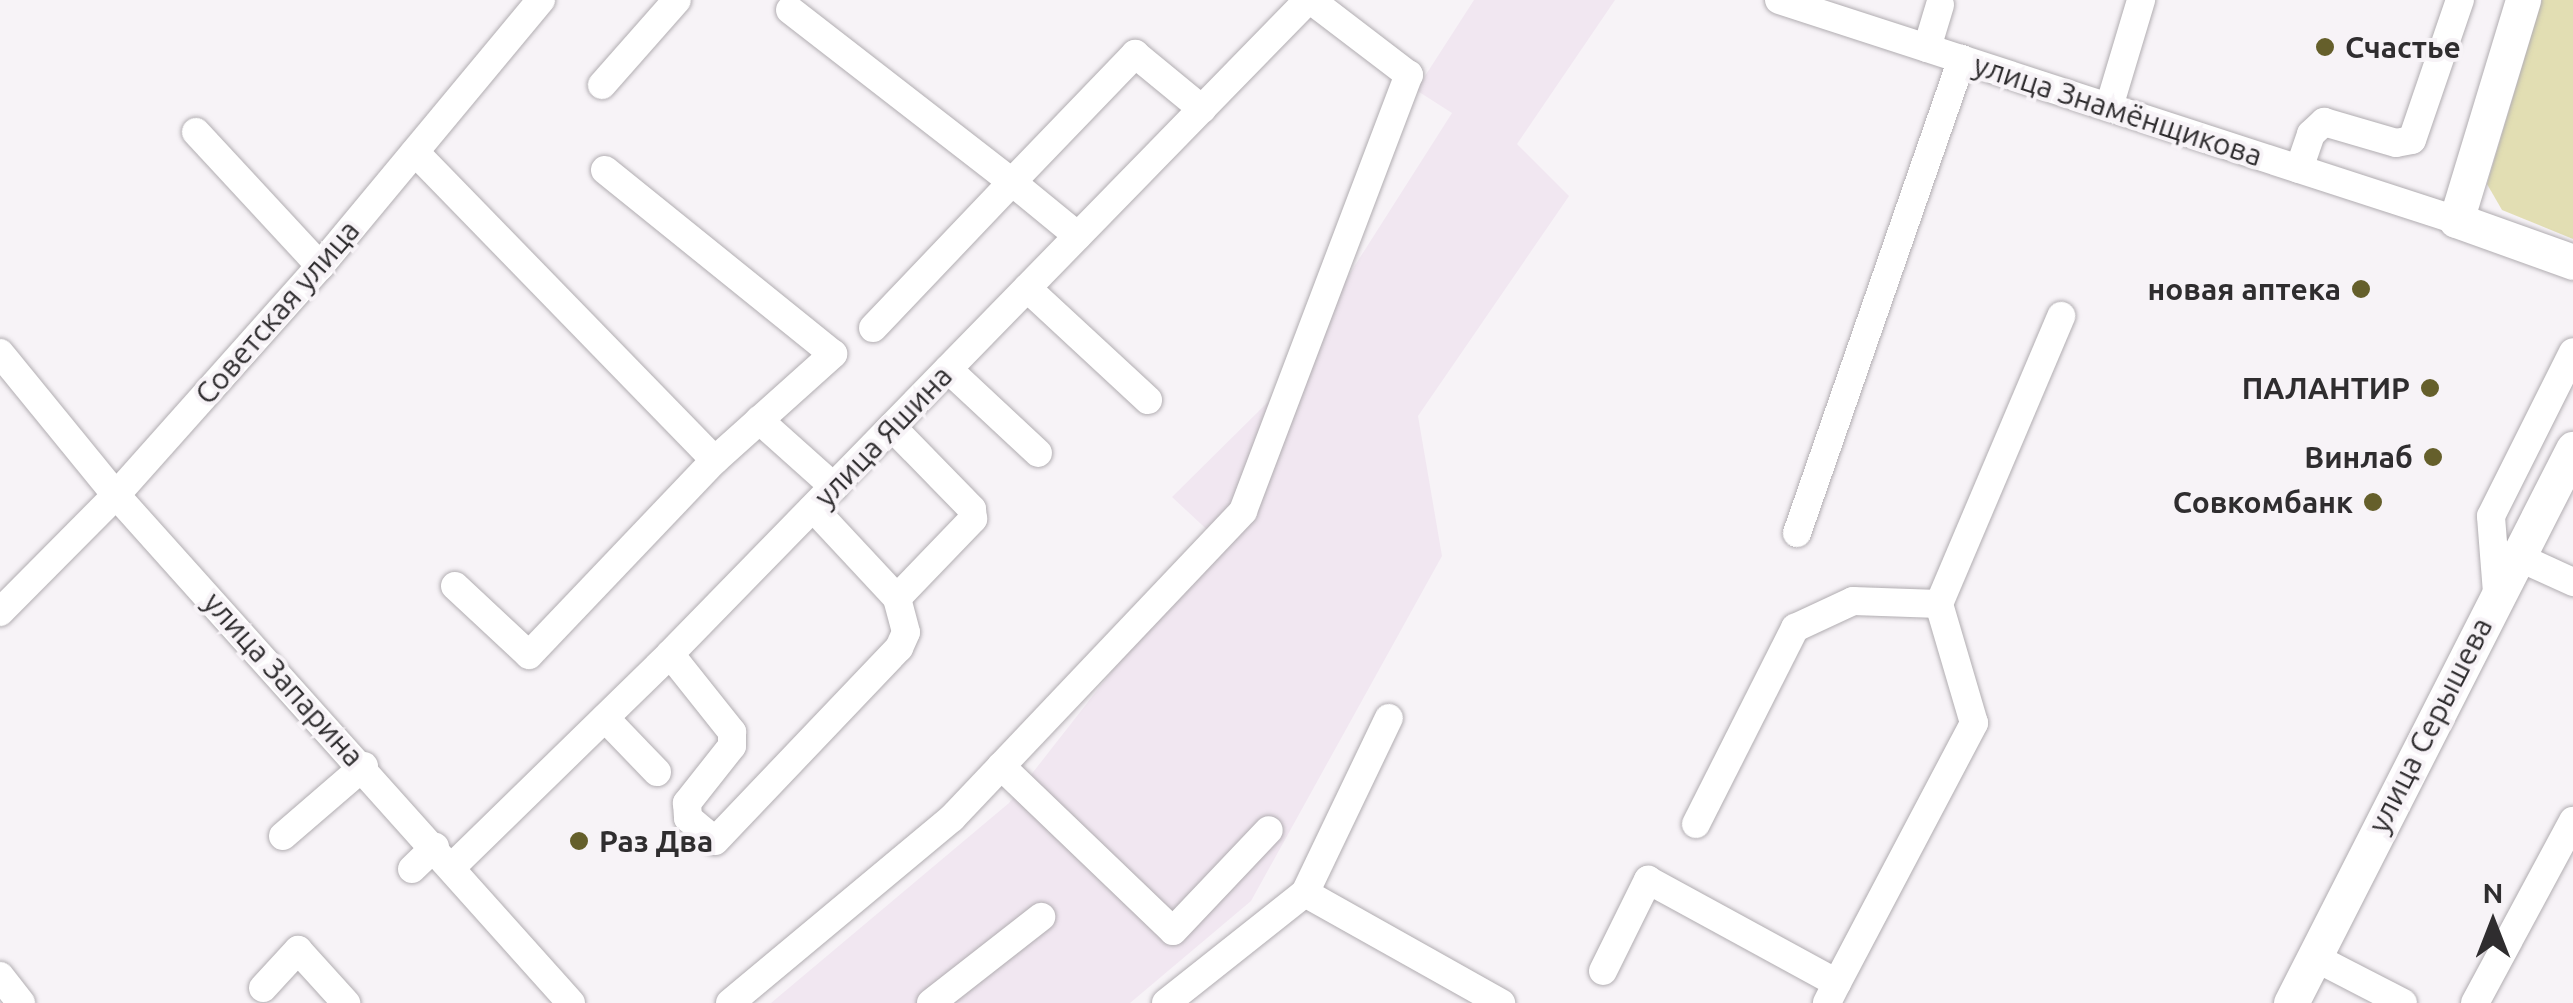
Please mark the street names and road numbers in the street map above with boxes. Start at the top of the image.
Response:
street label: улица Знамёнщикова [1969,46,2267,174]
street label: Советская улица [187,213,367,411]
street label: улица Яшина [807,358,959,514]
street label: улица Запарина [196,584,372,774]
street label: улица Серышева [2360,611,2500,839]

